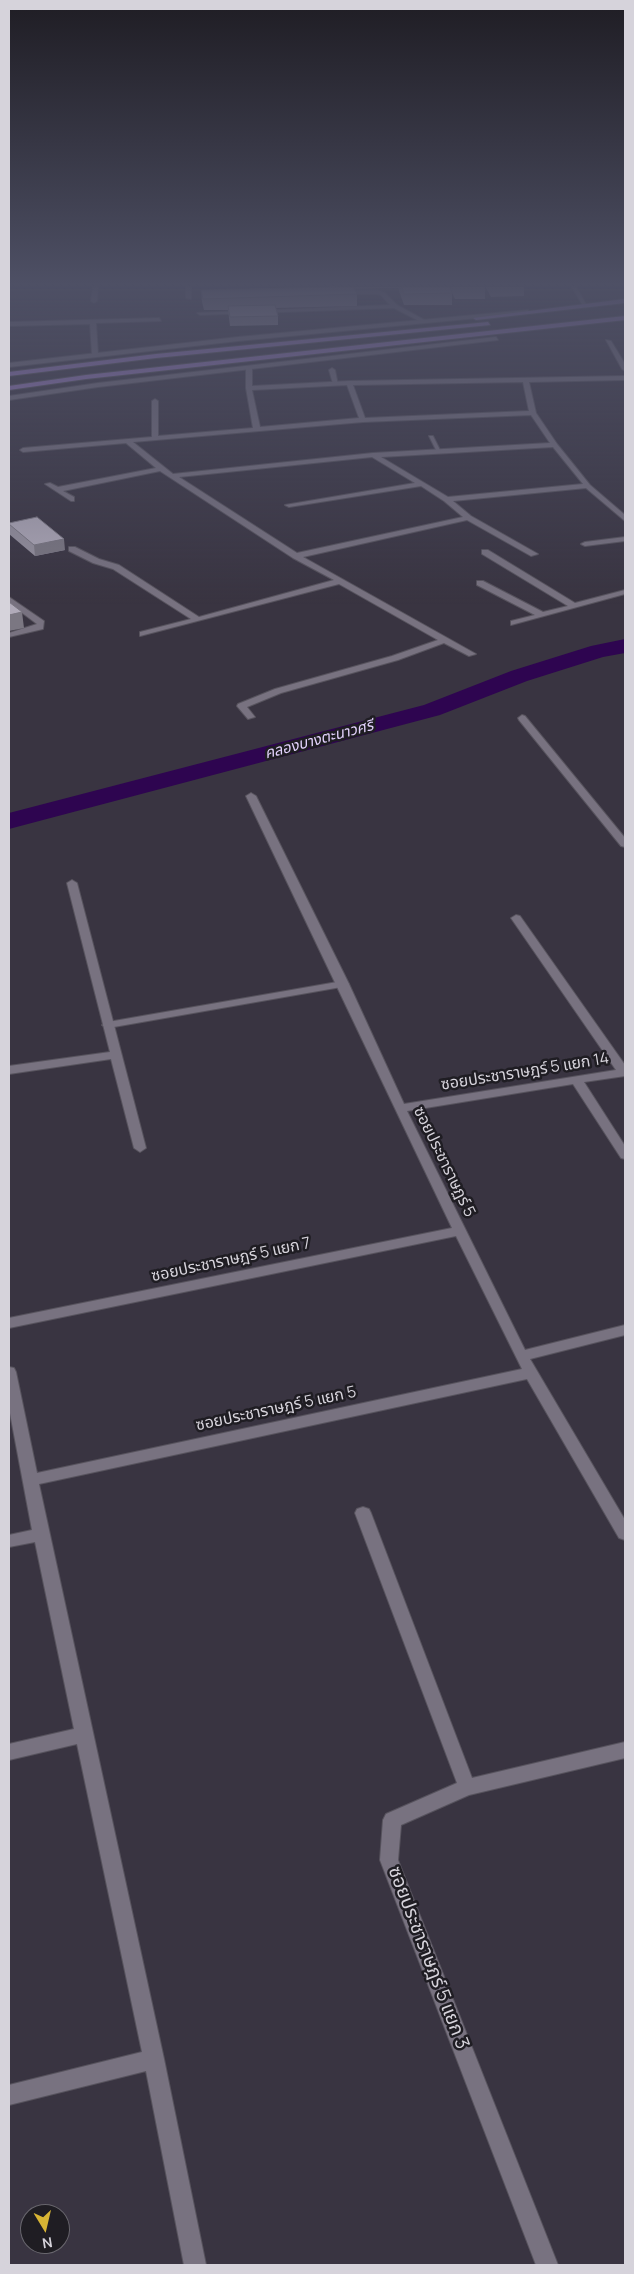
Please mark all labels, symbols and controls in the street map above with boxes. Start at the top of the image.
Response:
water label: คลองบางตะนาวศรี [263,717,375,763]
street label: ซอยประชาราษฎร์ 5 แยก 14 [440,1049,610,1095]
street label: ซอยประชาราษฏร์ 5 [409,1104,479,1220]
street label: ซอยประชาราษฎร์ 5 แยก 7 [150,1234,312,1286]
street label: ซอยประชาราษฎร์ 5 แยก 5 [194,1383,358,1435]
street label: ซอยประชาราษฎร์ 5 แยก 3 [383,1863,473,2053]
north arrow [20,2204,70,2254]
text: N [41,2233,54,2253]

